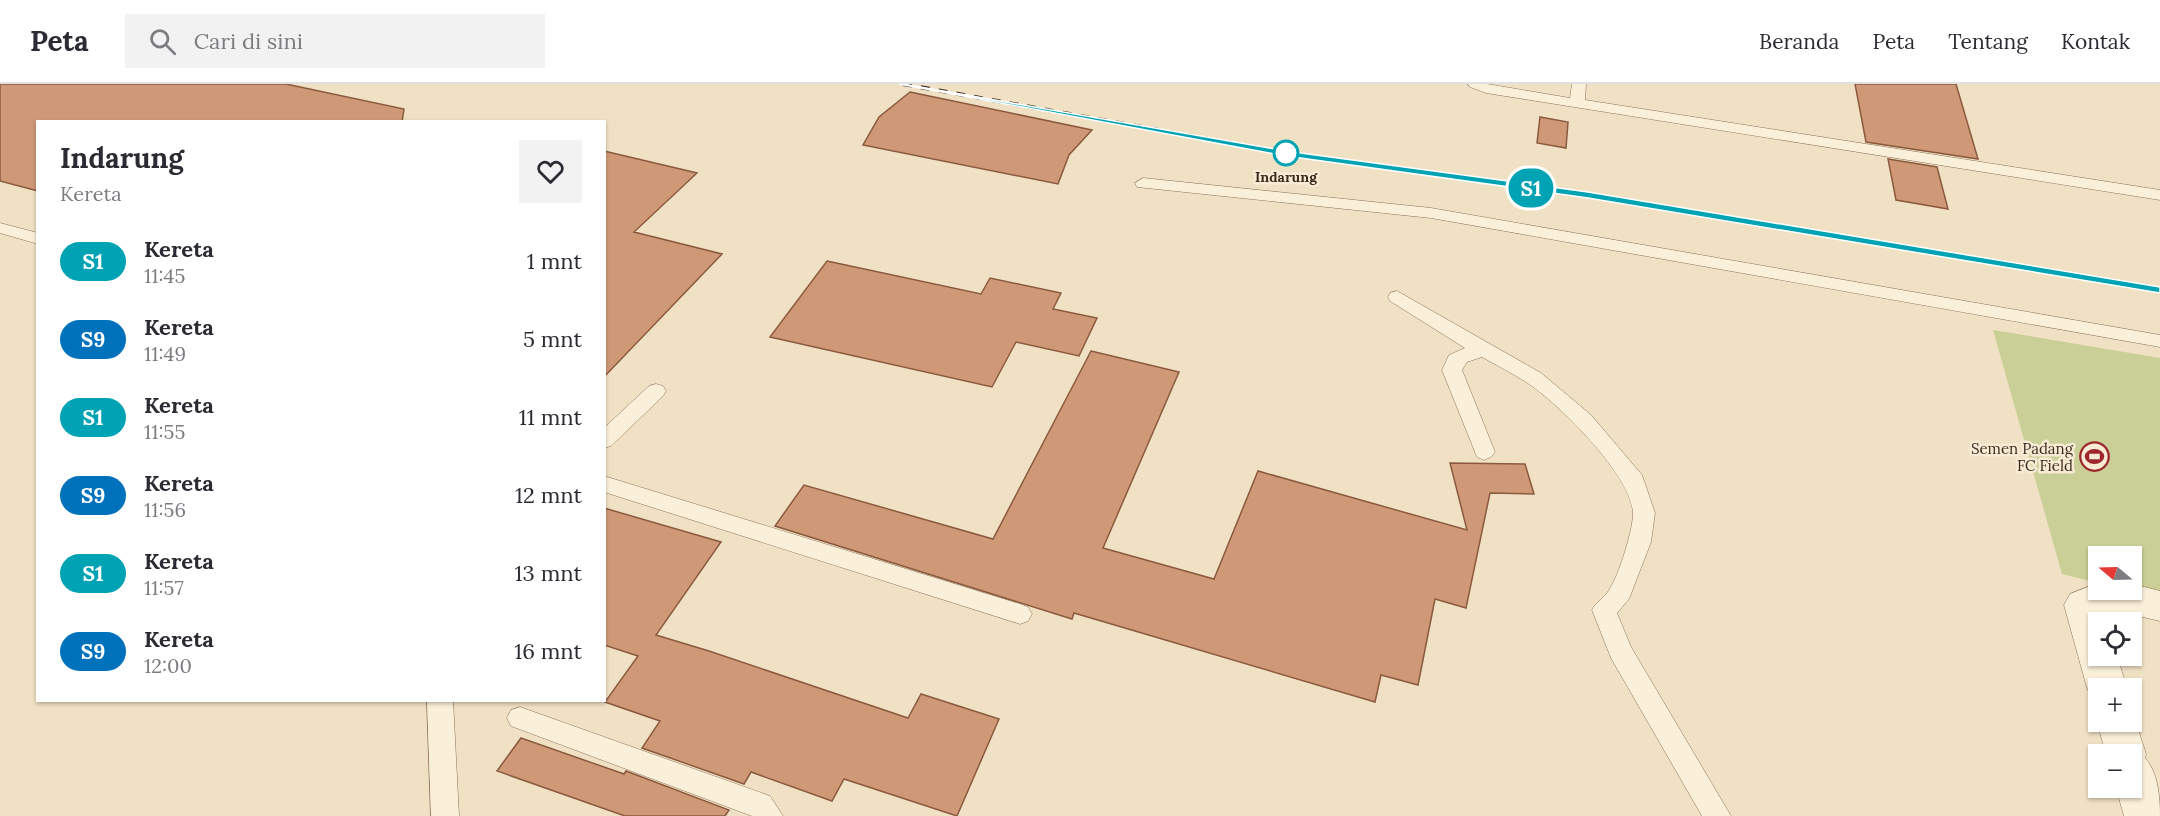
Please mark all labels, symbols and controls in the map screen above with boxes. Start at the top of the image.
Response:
search box [125,14,545,68]
text: Peta [30,23,89,59]
icon: search [146,25,179,58]
text: Cari di sini [194,27,303,55]
text: Beranda [1759,28,1839,55]
text: Peta [1872,28,1915,55]
text: Tentang [1948,28,2028,55]
text: Kontak [2061,28,2130,55]
text: Indarung [60,140,184,176]
button: heart [519,140,582,203]
marker: Indarung [1273,140,1299,166]
place label: Indarung [1255,168,1318,186]
line badge: S1 [1504,168,1558,208]
text: S1 [1520,175,1542,202]
text: Kereta [60,181,121,206]
text: Kereta [144,235,214,263]
text: 1 mnt [527,247,582,275]
text: S1 [82,248,104,275]
text: 11:45 [144,263,185,288]
text: Kereta [144,313,214,341]
text: 5 mnt [523,325,582,353]
text: S9 [81,326,105,353]
text: 11:49 [144,341,186,366]
text: Kereta [144,391,214,419]
text: 11 mnt [519,403,582,431]
text: S1 [82,404,104,431]
text: 11:55 [144,419,185,444]
place label: Semen Padang FC Field [1971,439,2074,475]
sports icon: Semen Padang FC Field [2078,441,2110,473]
text: Kereta [144,469,214,497]
text: 12 mnt [515,481,582,509]
text: S9 [81,482,105,509]
text: 11:56 [144,497,186,522]
north arrow [2088,546,2142,600]
map controls [2088,546,2142,798]
text: Kereta [144,547,214,575]
text: 13 mnt [515,559,582,587]
text: S1 [82,560,104,587]
text: 11:57 [144,575,184,600]
button: locate [2088,612,2142,666]
text: Kereta [144,625,214,653]
text: 16 mnt [514,637,582,665]
text: S9 [81,638,105,665]
text: 12:00 [144,653,192,678]
button: + [2088,678,2142,732]
button: − [2088,744,2142,798]

